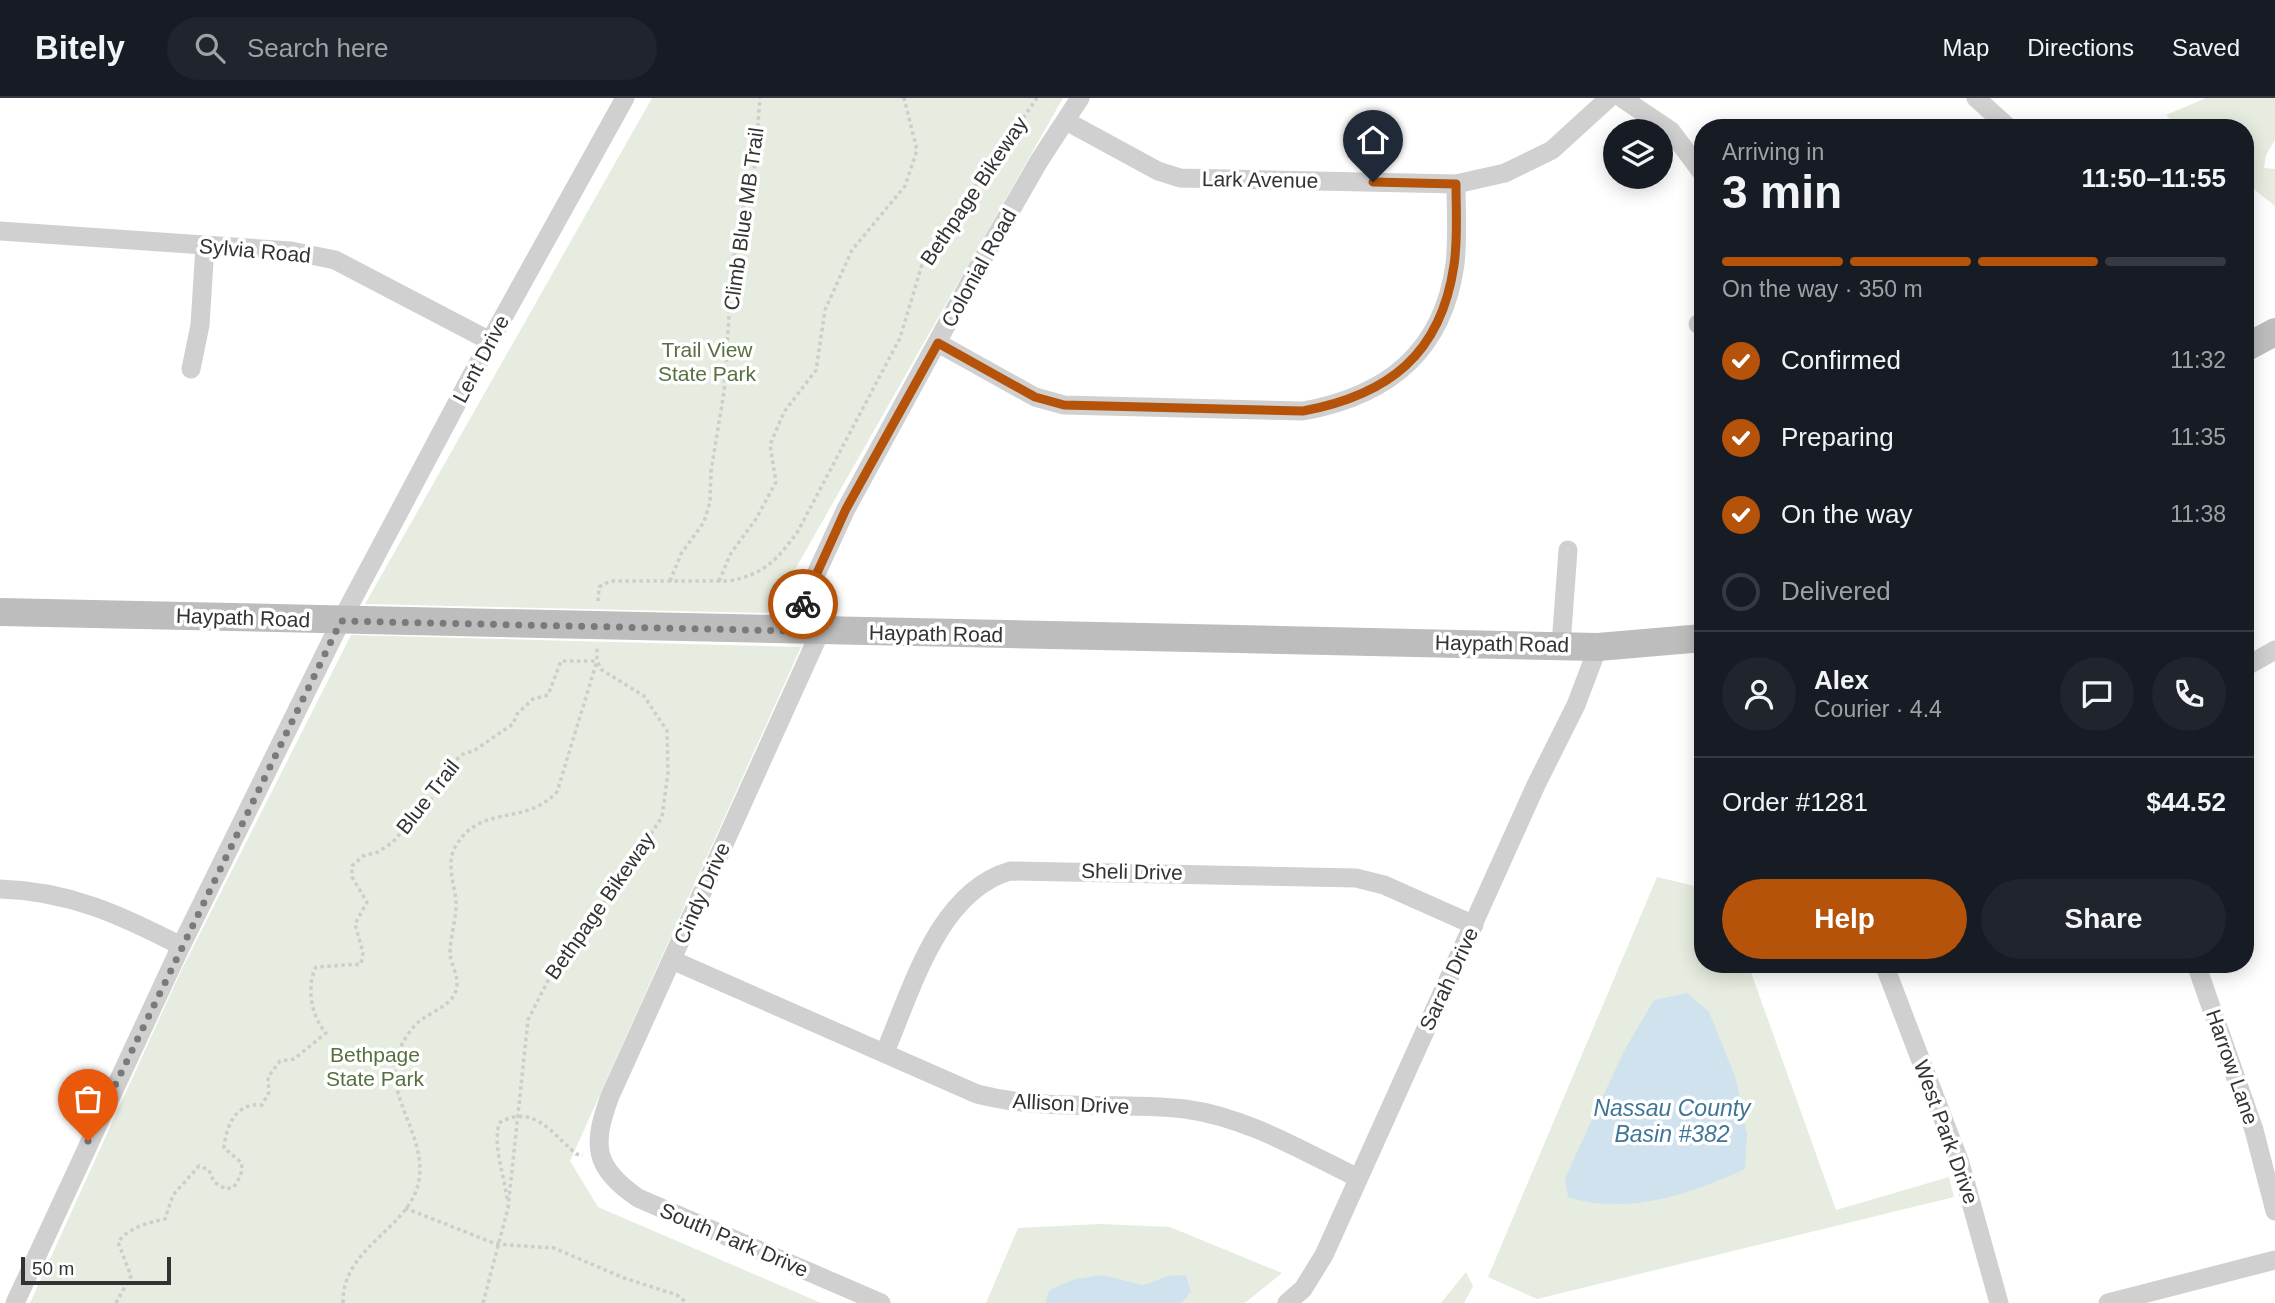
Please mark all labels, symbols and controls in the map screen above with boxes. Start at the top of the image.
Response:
search box [167,17,657,80]
text: Bitely [35,29,125,66]
icon: search [191,29,229,67]
text: Search here [247,33,389,63]
text: Map [1943,34,1989,61]
text: Directions [2027,34,2134,61]
text: Saved [2172,34,2240,61]
pin [1343,110,1403,182]
street label: Bethpage Bikeway [915,112,1032,269]
map controls [1603,119,1673,189]
button: layers [1603,119,1673,189]
icon: home [1354,121,1392,159]
street label: Climb Blue MB Trail [719,126,768,312]
text: Arriving in [1722,139,1824,165]
text: 11:50–11:55 [2081,163,2226,193]
text: 3 min [1722,166,1842,218]
street label: Lark Avenue [1202,167,1318,192]
street label: Colonial Road [937,204,1021,331]
street label: Sylvia Road [198,234,312,267]
text: On the way · 350 m [1722,276,1923,302]
street label: Lent Drive [448,311,513,406]
park label: Trail View State Park [658,338,757,385]
icon: check [1722,342,1760,380]
text: Confirmed [1781,345,1901,375]
text: 11:32 [2170,347,2226,373]
icon: check [1722,419,1760,457]
text: Preparing [1781,422,1894,452]
text: 11:35 [2170,424,2226,450]
icon: check [1722,496,1760,534]
text: On the way [1781,499,1913,529]
text: 11:38 [2170,501,2226,527]
courier [768,569,838,639]
text: Delivered [1781,576,1891,606]
icon: bike [784,585,822,623]
street label: Haypath Road [176,604,311,631]
street label: Haypath Road [869,621,1003,646]
street label: Haypath Road [1435,631,1569,656]
button: person [1722,657,1796,731]
button: chat [2060,657,2134,731]
button: phone [2152,657,2226,731]
text: Alex [1814,665,1869,695]
text: Courier · 4.4 [1814,696,1942,722]
street label: Blue Trail [392,755,464,838]
text: Order #1281 [1722,787,1868,817]
text: $44.52 [2146,787,2226,817]
street label: Bethpage Bikeway [540,827,659,984]
street label: Cindy Drive [669,839,734,947]
street label: Sheli Drive [1081,859,1183,884]
button: Help [1722,879,1967,959]
button: Share [1981,879,2226,959]
street label: Sarah Drive [1415,924,1482,1034]
street label: Harrow Lane [2202,1006,2263,1127]
park label: Bethpage State Park [326,1043,425,1090]
street label: West Park Drive [1910,1057,1983,1207]
pin [58,1069,118,1141]
icon: bag [69,1080,107,1118]
street label: Allison Drive [1012,1089,1130,1118]
water label: Nassau County Basin #382 [1593,1095,1752,1147]
street label: South Park Drive [657,1198,812,1281]
scale bar [21,1254,172,1286]
text: 50 m [32,1258,74,1279]

